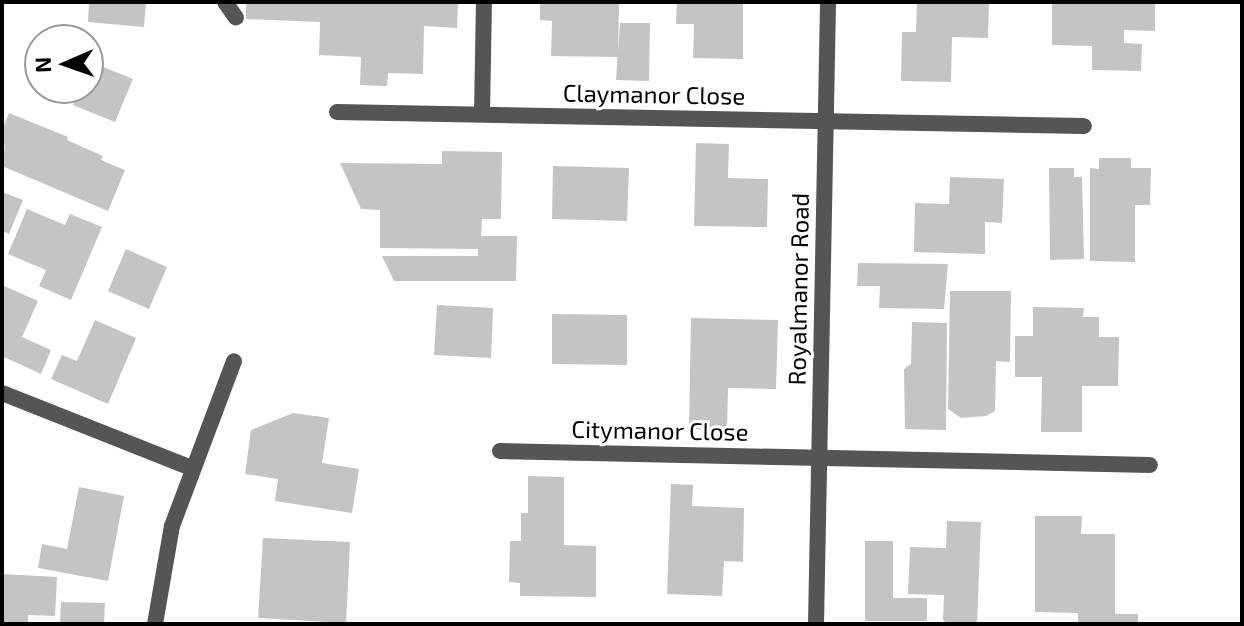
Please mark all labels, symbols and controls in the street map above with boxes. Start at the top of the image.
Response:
north arrow [24,24,104,104]
text: N [29,56,55,73]
street label: Claymanor Close [562,78,746,110]
street label: Royalmanor Road [782,192,814,386]
street label: Citymanor Close [571,414,749,446]

